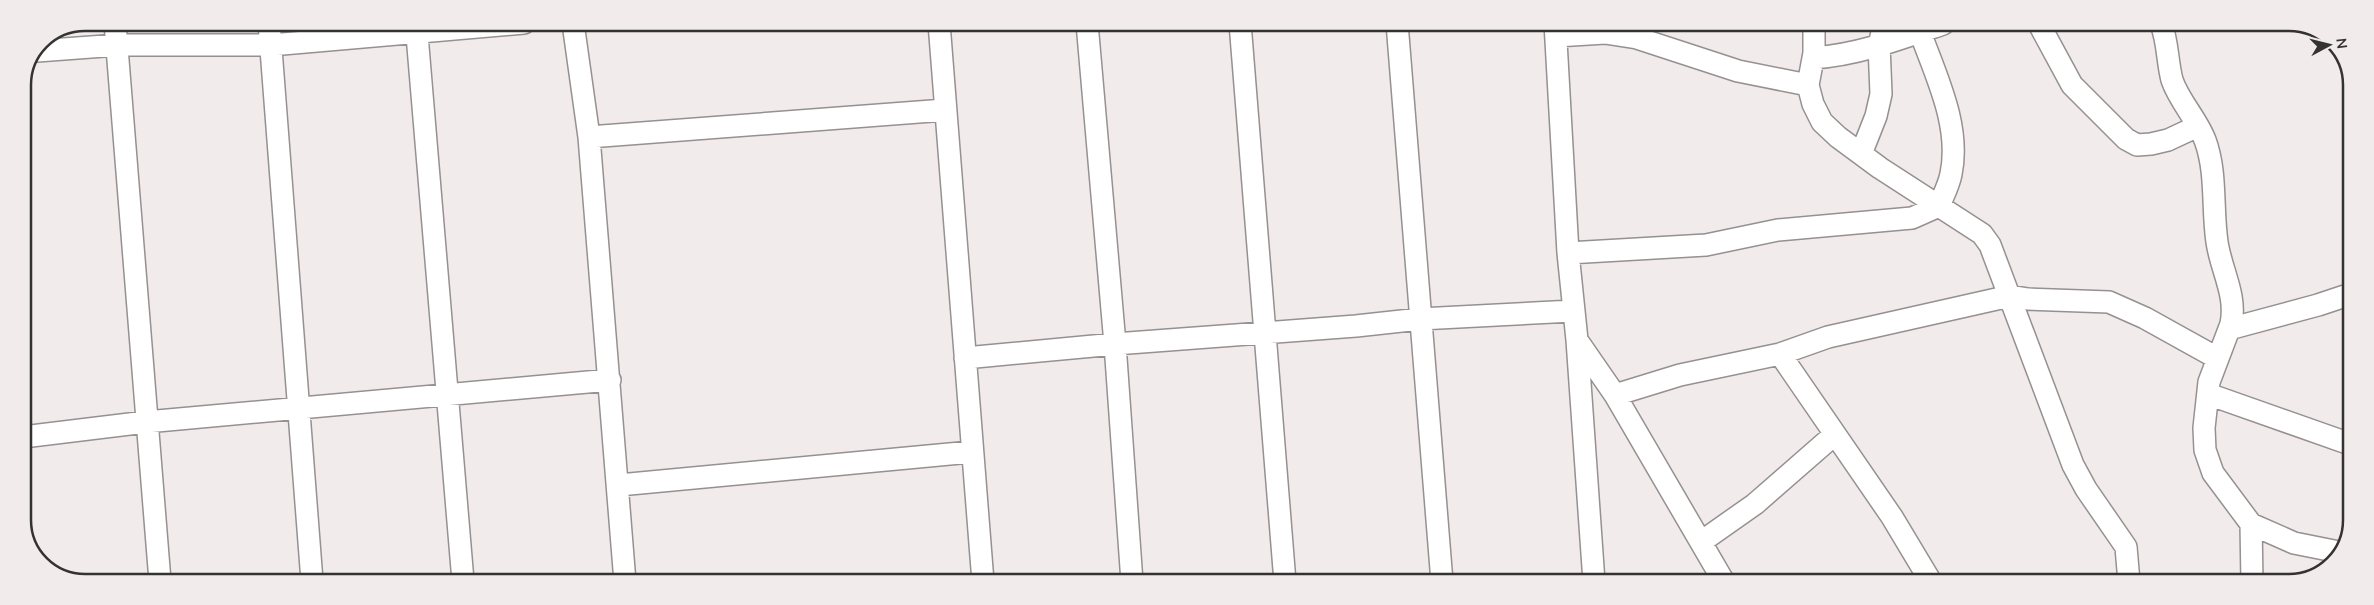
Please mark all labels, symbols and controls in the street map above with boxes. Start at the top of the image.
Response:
north arrow [2304,20,2354,70]
text: N [2332,37,2351,50]

